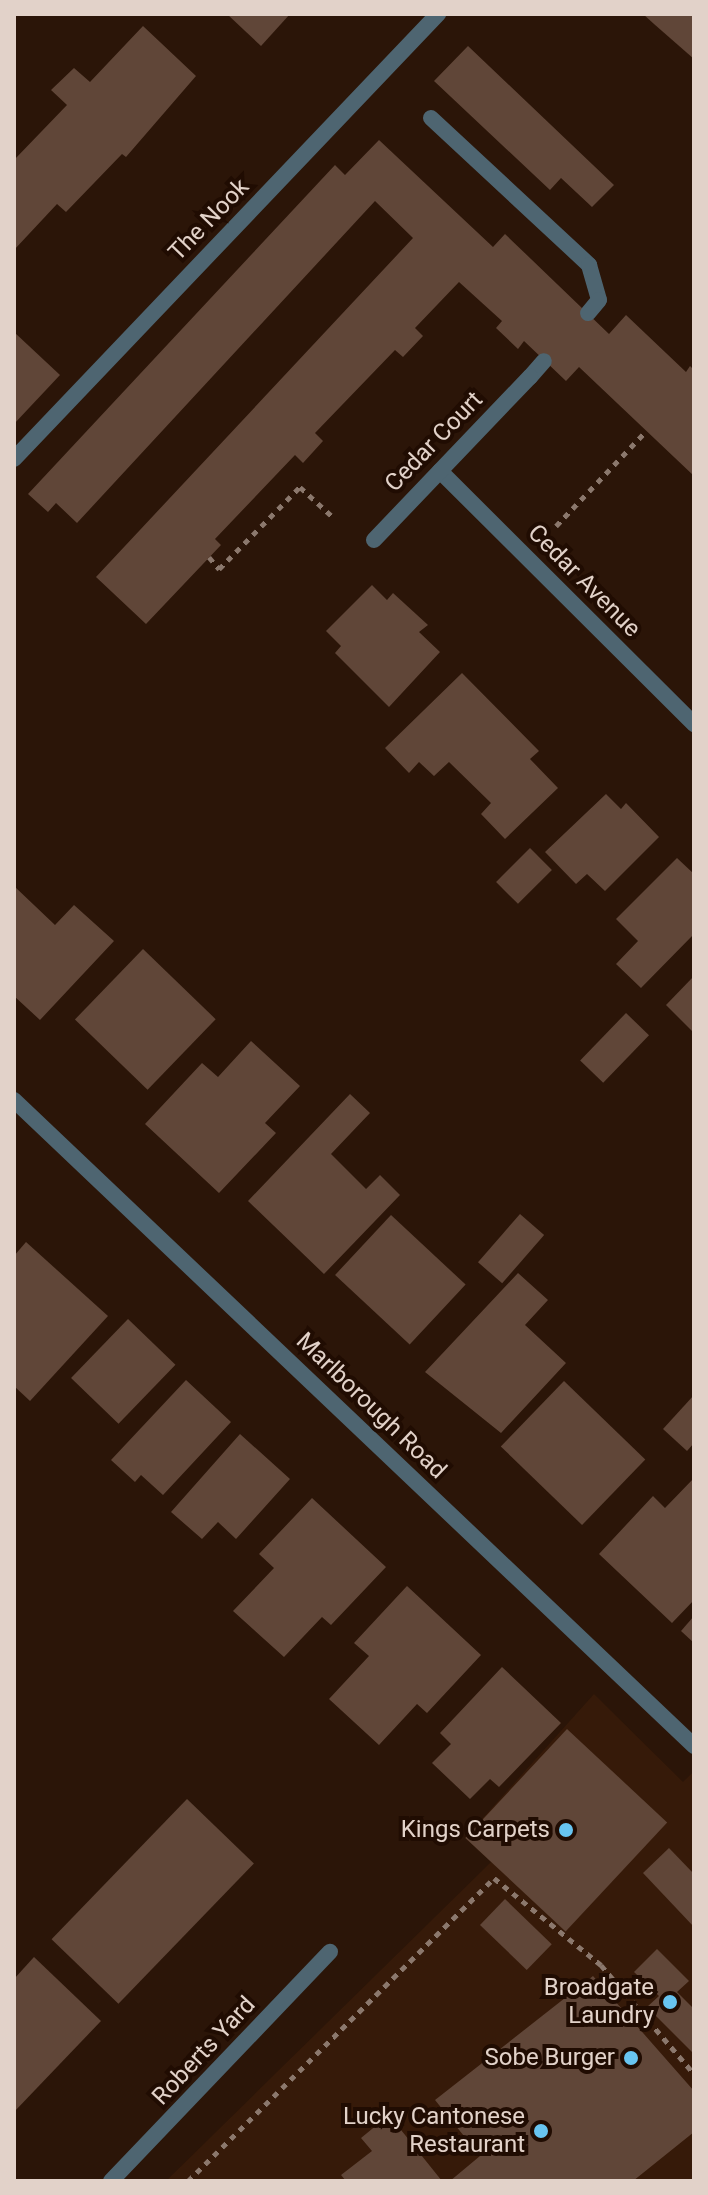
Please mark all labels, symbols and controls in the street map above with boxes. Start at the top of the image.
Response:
street label: The Nook [163,173,255,267]
street label: Cedar Court [379,386,489,498]
street label: Cedar Avenue [522,519,646,643]
street label: Marlborough Road [290,1327,452,1485]
place label: Kings Carpets [401,1816,550,1844]
marker: Kings Carpets [557,1821,575,1839]
place label: Broadgate Laundry [544,1974,654,2030]
street label: Roberts Yard [147,1991,261,2111]
marker: Broadgate Laundry [661,1993,679,2011]
place label: Sobe Burger [484,2044,615,2072]
marker: Sobe Burger [622,2049,640,2067]
place label: Lucky Cantonese Restaurant [343,2103,525,2159]
marker: Lucky Cantonese Restaurant [532,2122,550,2140]

